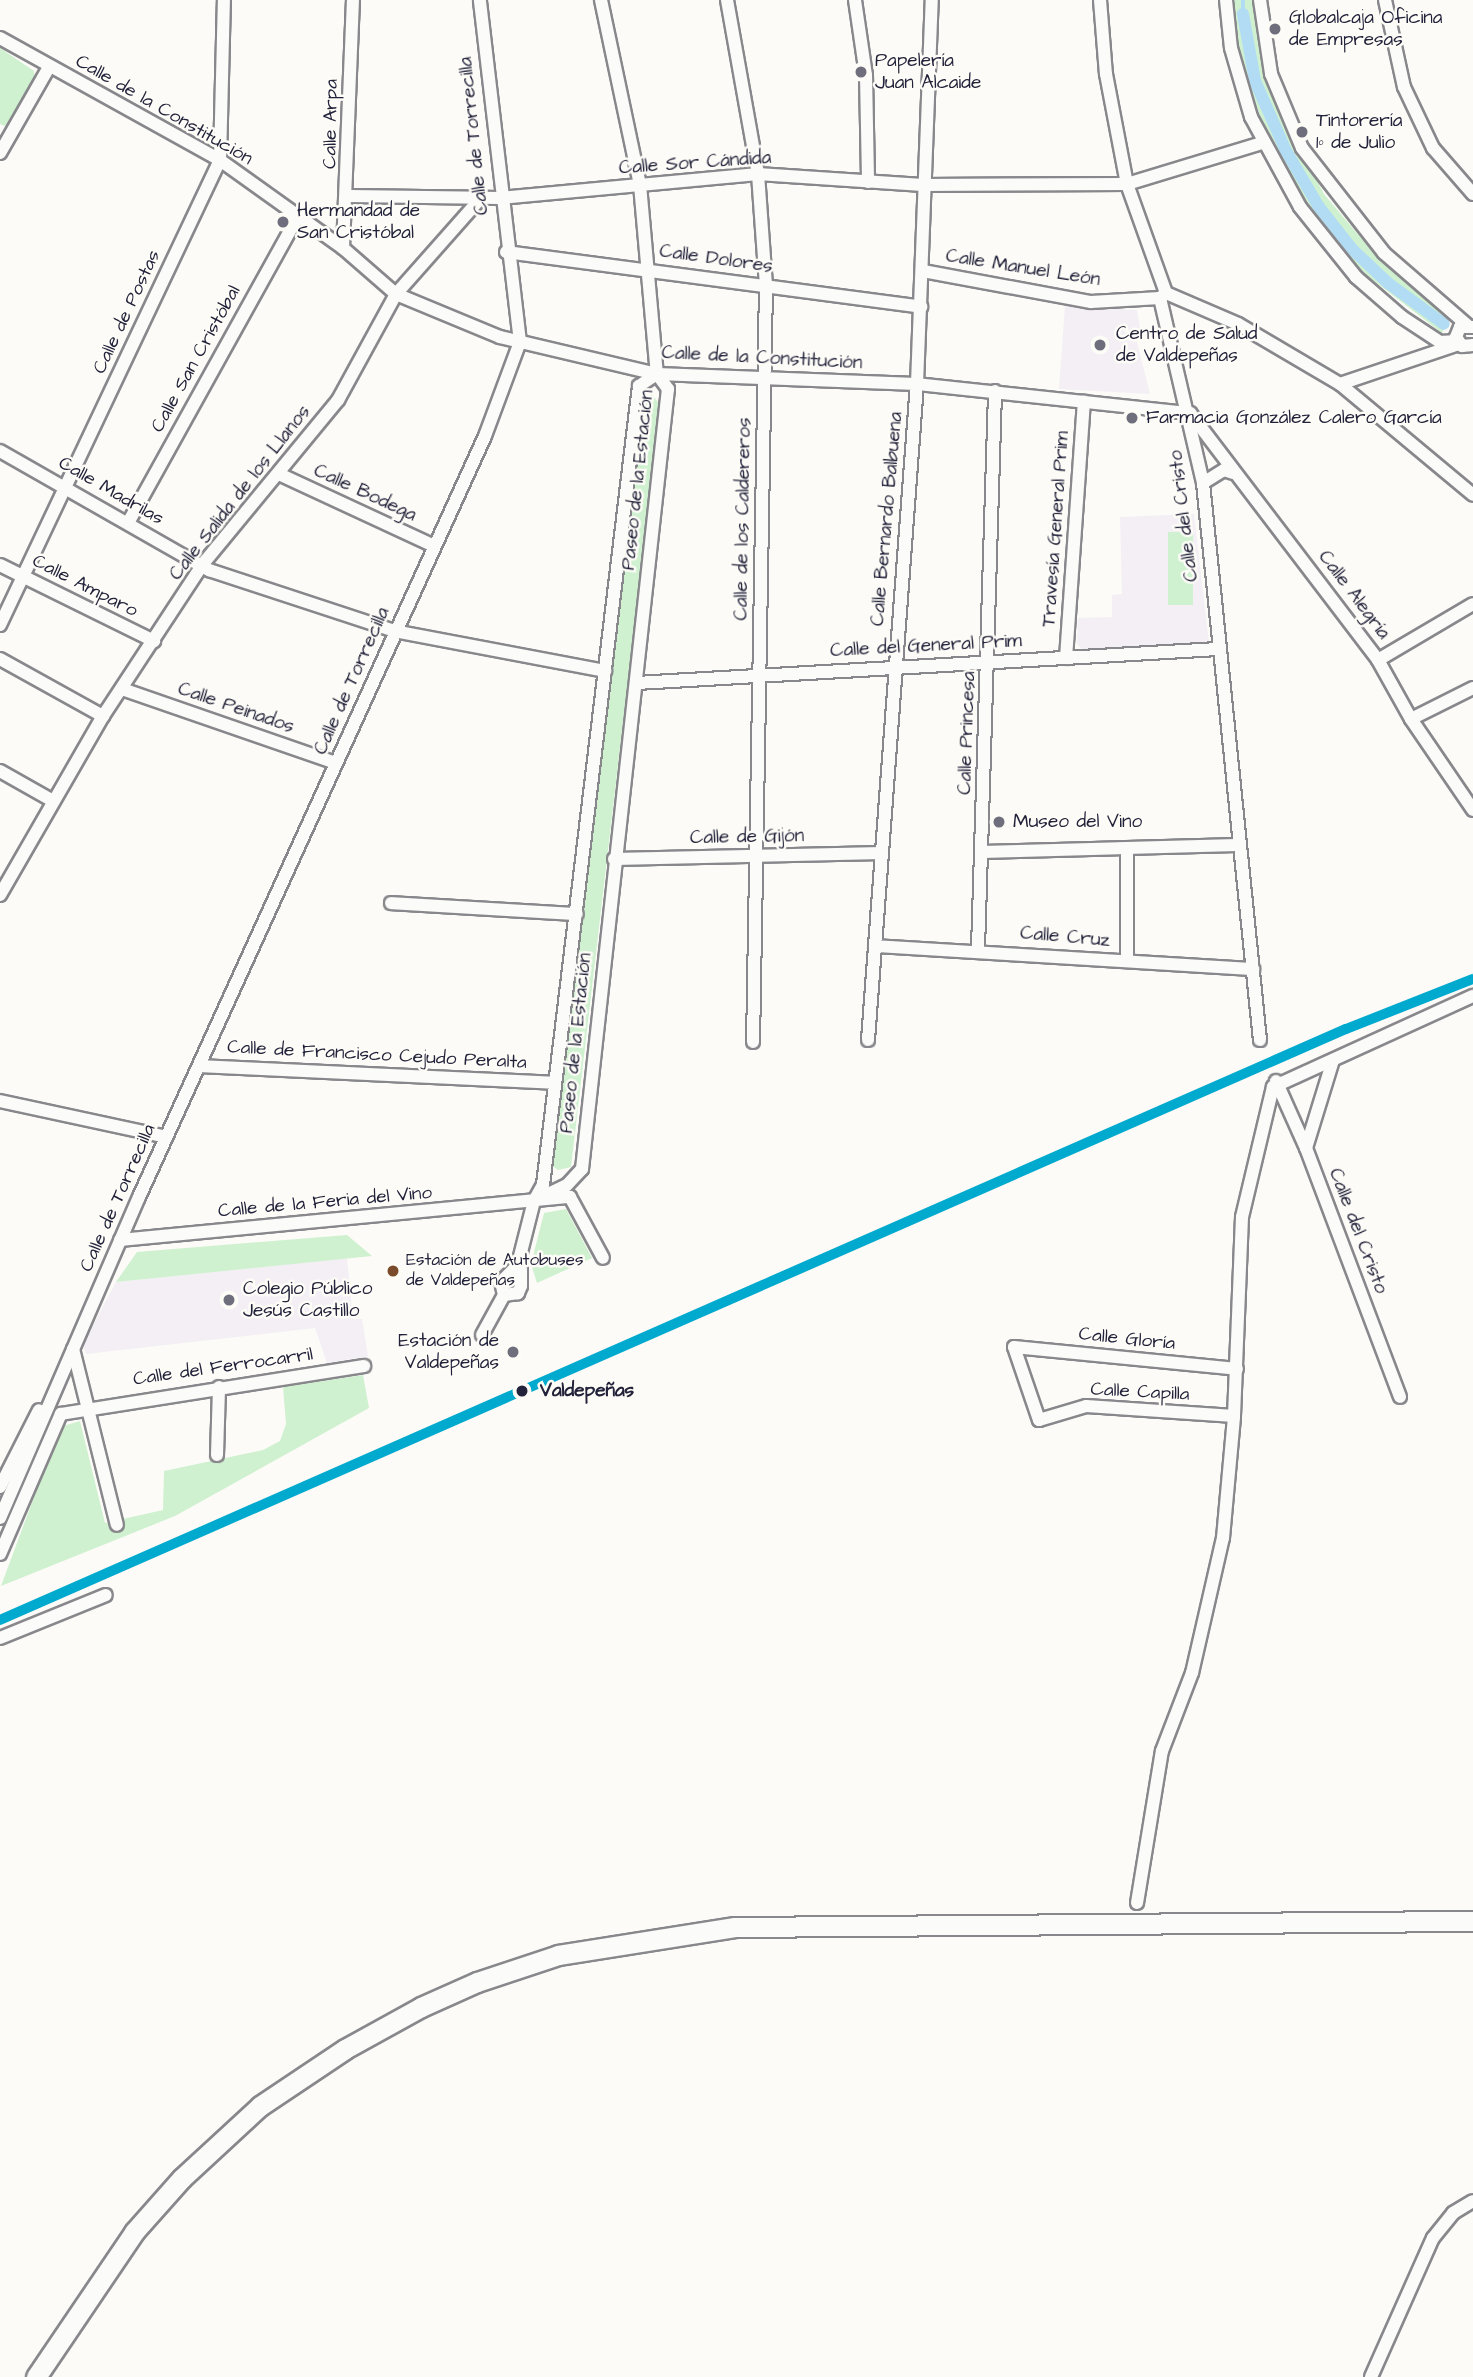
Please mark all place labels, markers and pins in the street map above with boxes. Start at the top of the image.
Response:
place label: Globalcaja Oficina de Empresas [1289,7,1442,51]
marker: Globalcaja Oficina de Empresas [1267,21,1283,37]
place label: Papelería Juan Alcaide [875,50,981,94]
marker: Papelería Juan Alcaide [853,64,869,80]
place label: Tintorería 1º de Julio [1316,110,1402,154]
marker: Tintorería 1º de Julio [1294,124,1310,140]
place label: Hermandad de San Cristóbal [297,200,420,244]
marker: Hermandad de San Cristóbal [275,214,291,230]
place label: Centro de Salud de Valdepeñas [1116,323,1258,367]
marker: Centro de Salud de Valdepeñas [1090,335,1110,355]
place label: Farmacia González Calero García [1146,407,1442,429]
marker: Farmacia González Calero García [1124,410,1140,426]
place label: Museo del Vino [1013,811,1142,833]
marker: Museo del Vino [991,814,1007,830]
place label: Estación de Autobuses de Valdepeñas [406,1251,583,1291]
marker: Estación de Autobuses de Valdepeñas [386,1264,400,1278]
place label: Colegio Público Jesús Castillo [243,1278,372,1322]
marker: Colegio Público Jesús Castillo [221,1292,237,1308]
place label: Estación de Valdepeñas [398,1330,499,1374]
marker: Estación de Valdepeñas [505,1344,521,1360]
marker: Valdepeñas [511,1380,533,1402]
place label: Valdepeñas [540,1380,634,1402]

